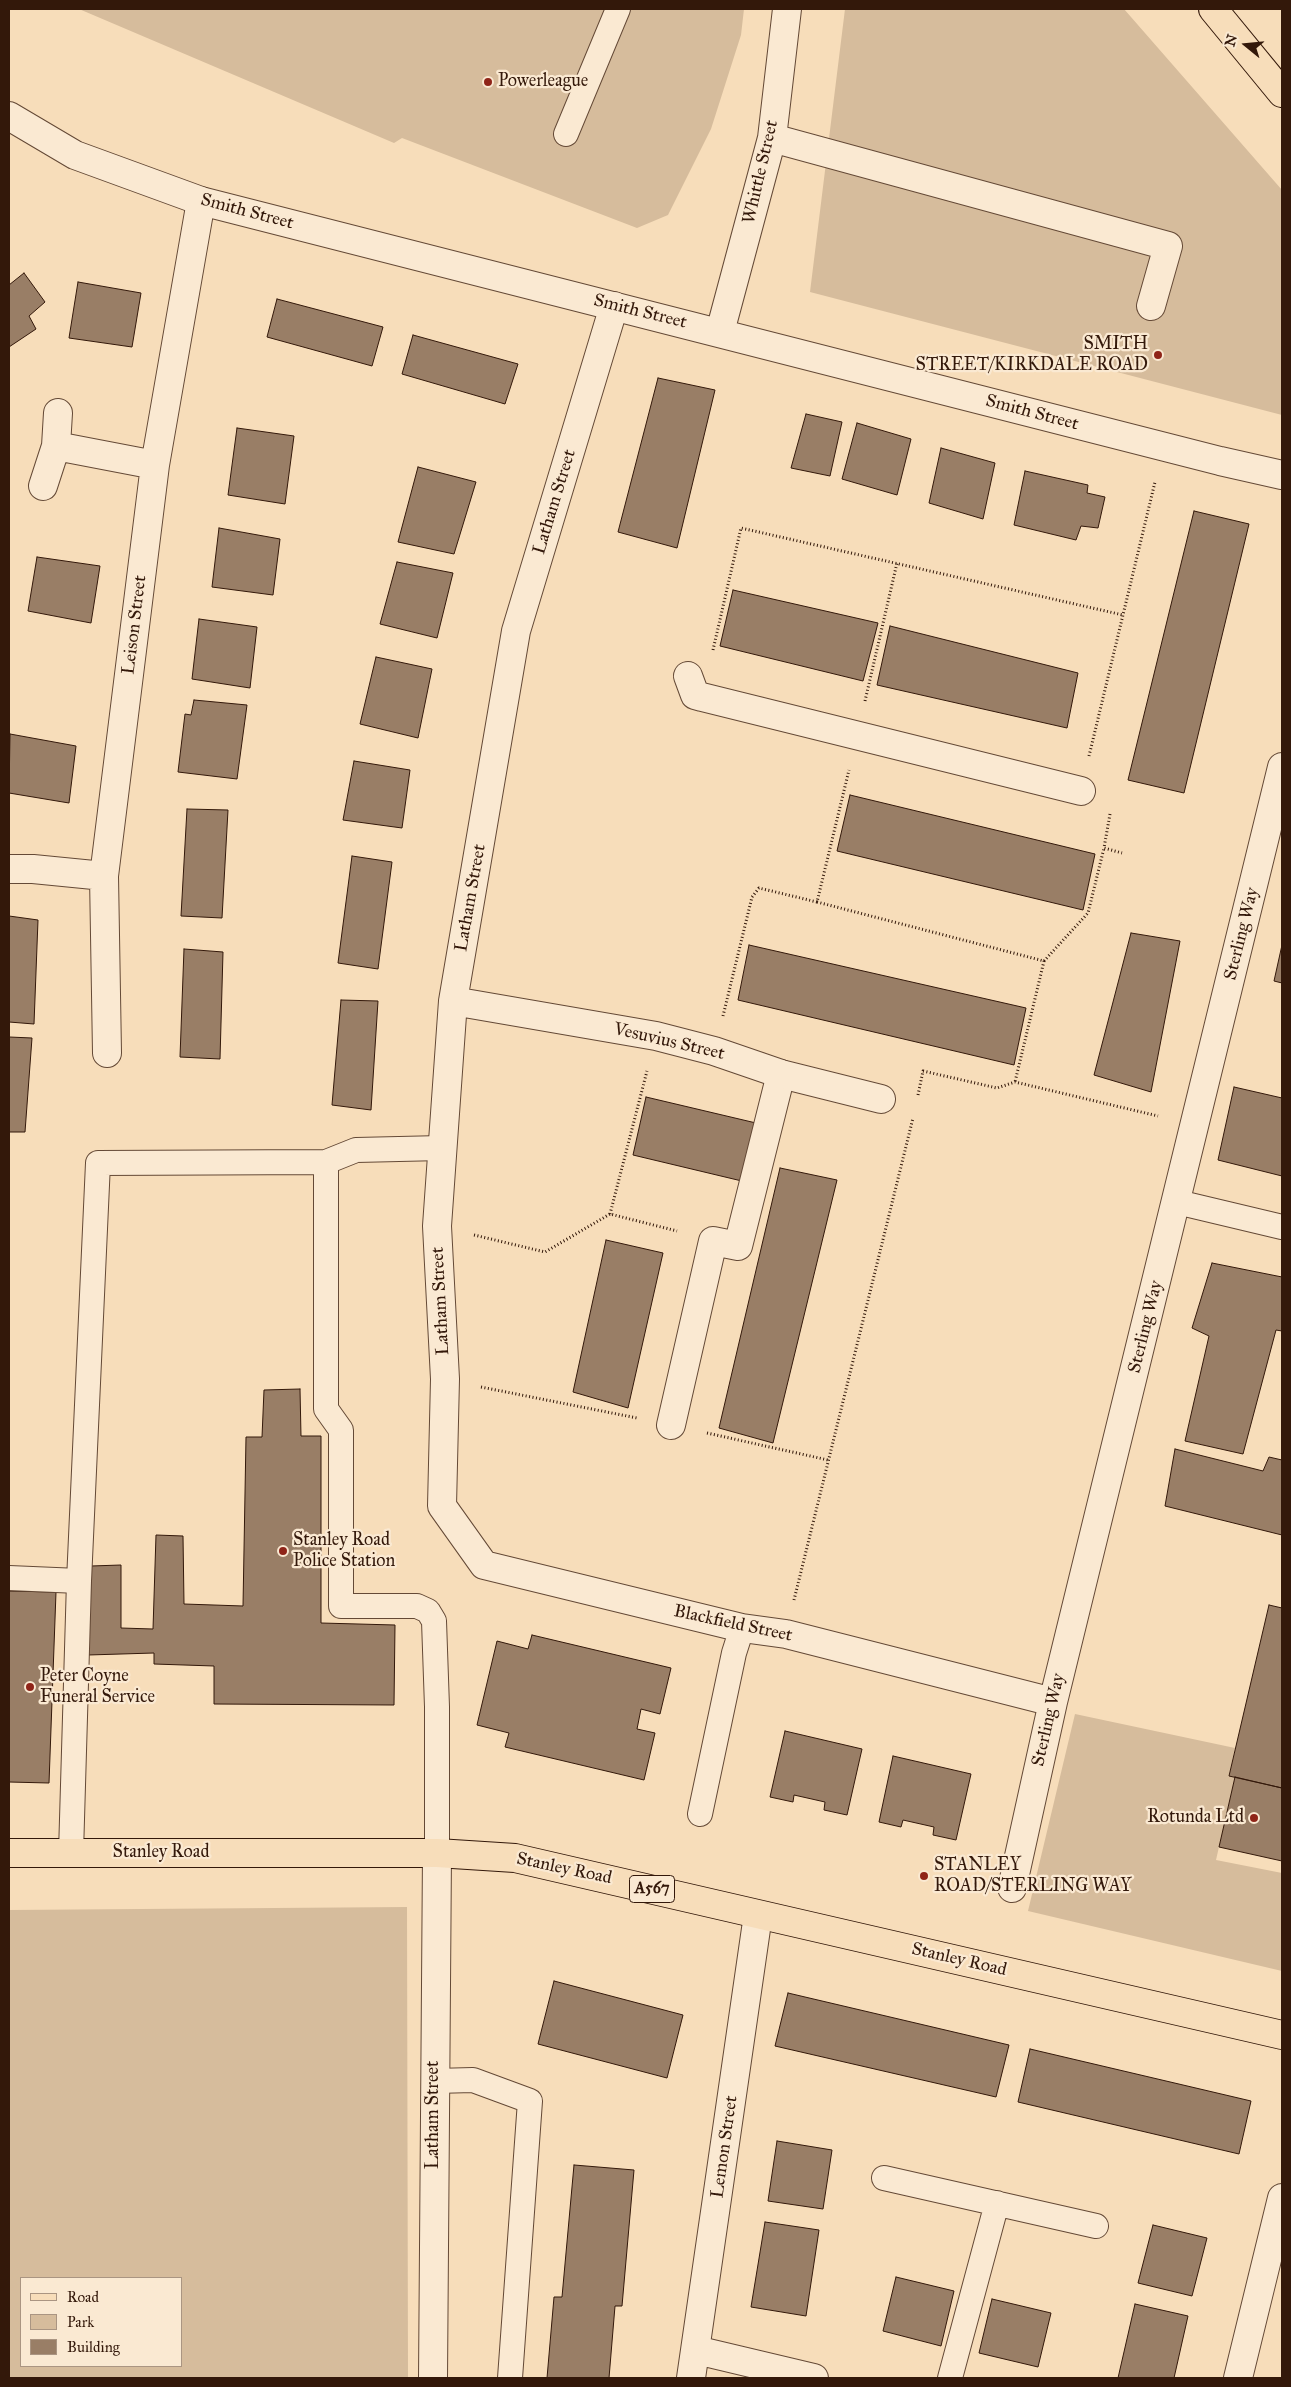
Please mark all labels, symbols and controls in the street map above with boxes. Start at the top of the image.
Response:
north arrow [1221,20,1271,70]
text: N [1221,32,1241,49]
place label: Powerleague [498,71,588,93]
marker: Powerleague [482,76,494,88]
street label: Whittle Street [739,118,783,226]
street label: Smith Street [198,189,296,235]
street label: Smith Street [591,290,689,334]
place label: SMITH STREET/KIRKDALE ROAD [916,334,1148,376]
marker: SMITH STREET/KIRKDALE ROAD [1152,349,1164,361]
street label: Smith Street [983,390,1081,436]
street label: Latham Street [529,447,581,557]
street label: Leison Street [118,574,152,676]
street label: Latham Street [451,843,491,953]
street label: Sterling Way [1220,885,1264,983]
street label: Vesuvius Street [611,1019,727,1065]
street label: Latham Street [427,1246,455,1356]
street label: Sterling Way [1124,1278,1168,1376]
place label: Stanley Road Police Station [293,1530,395,1572]
marker: Stanley Road Police Station [277,1545,289,1557]
street label: Blackfield Street [672,1601,794,1647]
place label: Peter Coyne Funeral Service [40,1666,155,1708]
street label: Sterling Way [1028,1671,1070,1769]
marker: Peter Coyne Funeral Service [24,1681,36,1693]
place label: Rotunda Ltd [1147,1807,1244,1829]
marker: Rotunda Ltd [1248,1812,1260,1824]
street label: Stanley Road [113,1842,209,1864]
street label: Stanley Road [514,1848,614,1890]
place label: STANLEY ROAD/STERLING WAY [934,1855,1132,1898]
marker: STANLEY ROAD/STERLING WAY [918,1870,930,1882]
road number: A567 [630,1876,674,1902]
street label: Stanley Road [909,1939,1009,1981]
street label: Latham Street [423,2061,445,2169]
street label: Lemon Street [707,2094,743,2200]
legend [20,2277,182,2367]
text: Road [67,2288,99,2306]
text: Park [67,2313,94,2331]
text: Building [67,2338,120,2356]

